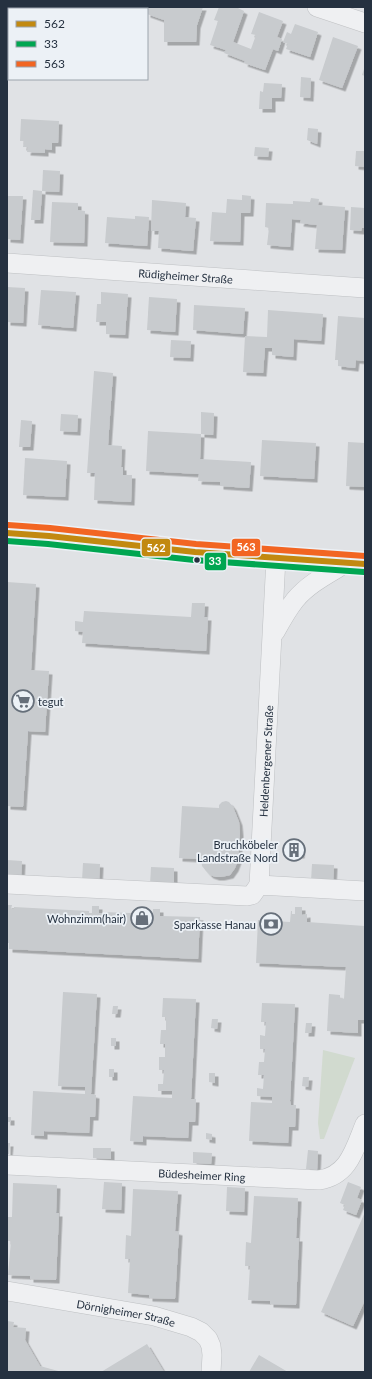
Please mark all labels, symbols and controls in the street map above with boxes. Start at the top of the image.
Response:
legend [8,8,148,80]
text: 562 [44,16,65,31]
text: 33 [44,36,58,51]
text: 563 [44,56,65,71]
street label: Rüdigheimer Straße [138,266,233,285]
line badge: 562 [141,538,171,557]
line badge: 563 [231,538,261,557]
text: 563 [236,540,256,553]
text: 562 [146,541,166,554]
line badge: 33 [204,552,227,571]
text: 33 [209,554,221,567]
unlabelled marker [192,555,202,565]
supermarket icon: tegut [10,688,36,714]
place label: tegut [38,695,64,708]
street label: Heldenbergener Straße [256,705,275,817]
building icon: Bruchköbeler Landstraße Nord [281,837,307,863]
place label: Bruchköbeler Landstraße Nord [197,838,278,864]
shop icon: Wohnzimm(hair) [129,905,155,931]
bank icon: Sparkasse Hanau [258,911,284,937]
place label: Wohnzimm(hair) [47,912,126,925]
place label: Sparkasse Hanau [174,918,256,931]
street label: Büdesheimer Ring [158,1166,246,1183]
street label: Dörnigheimer Straße [76,1296,177,1329]

